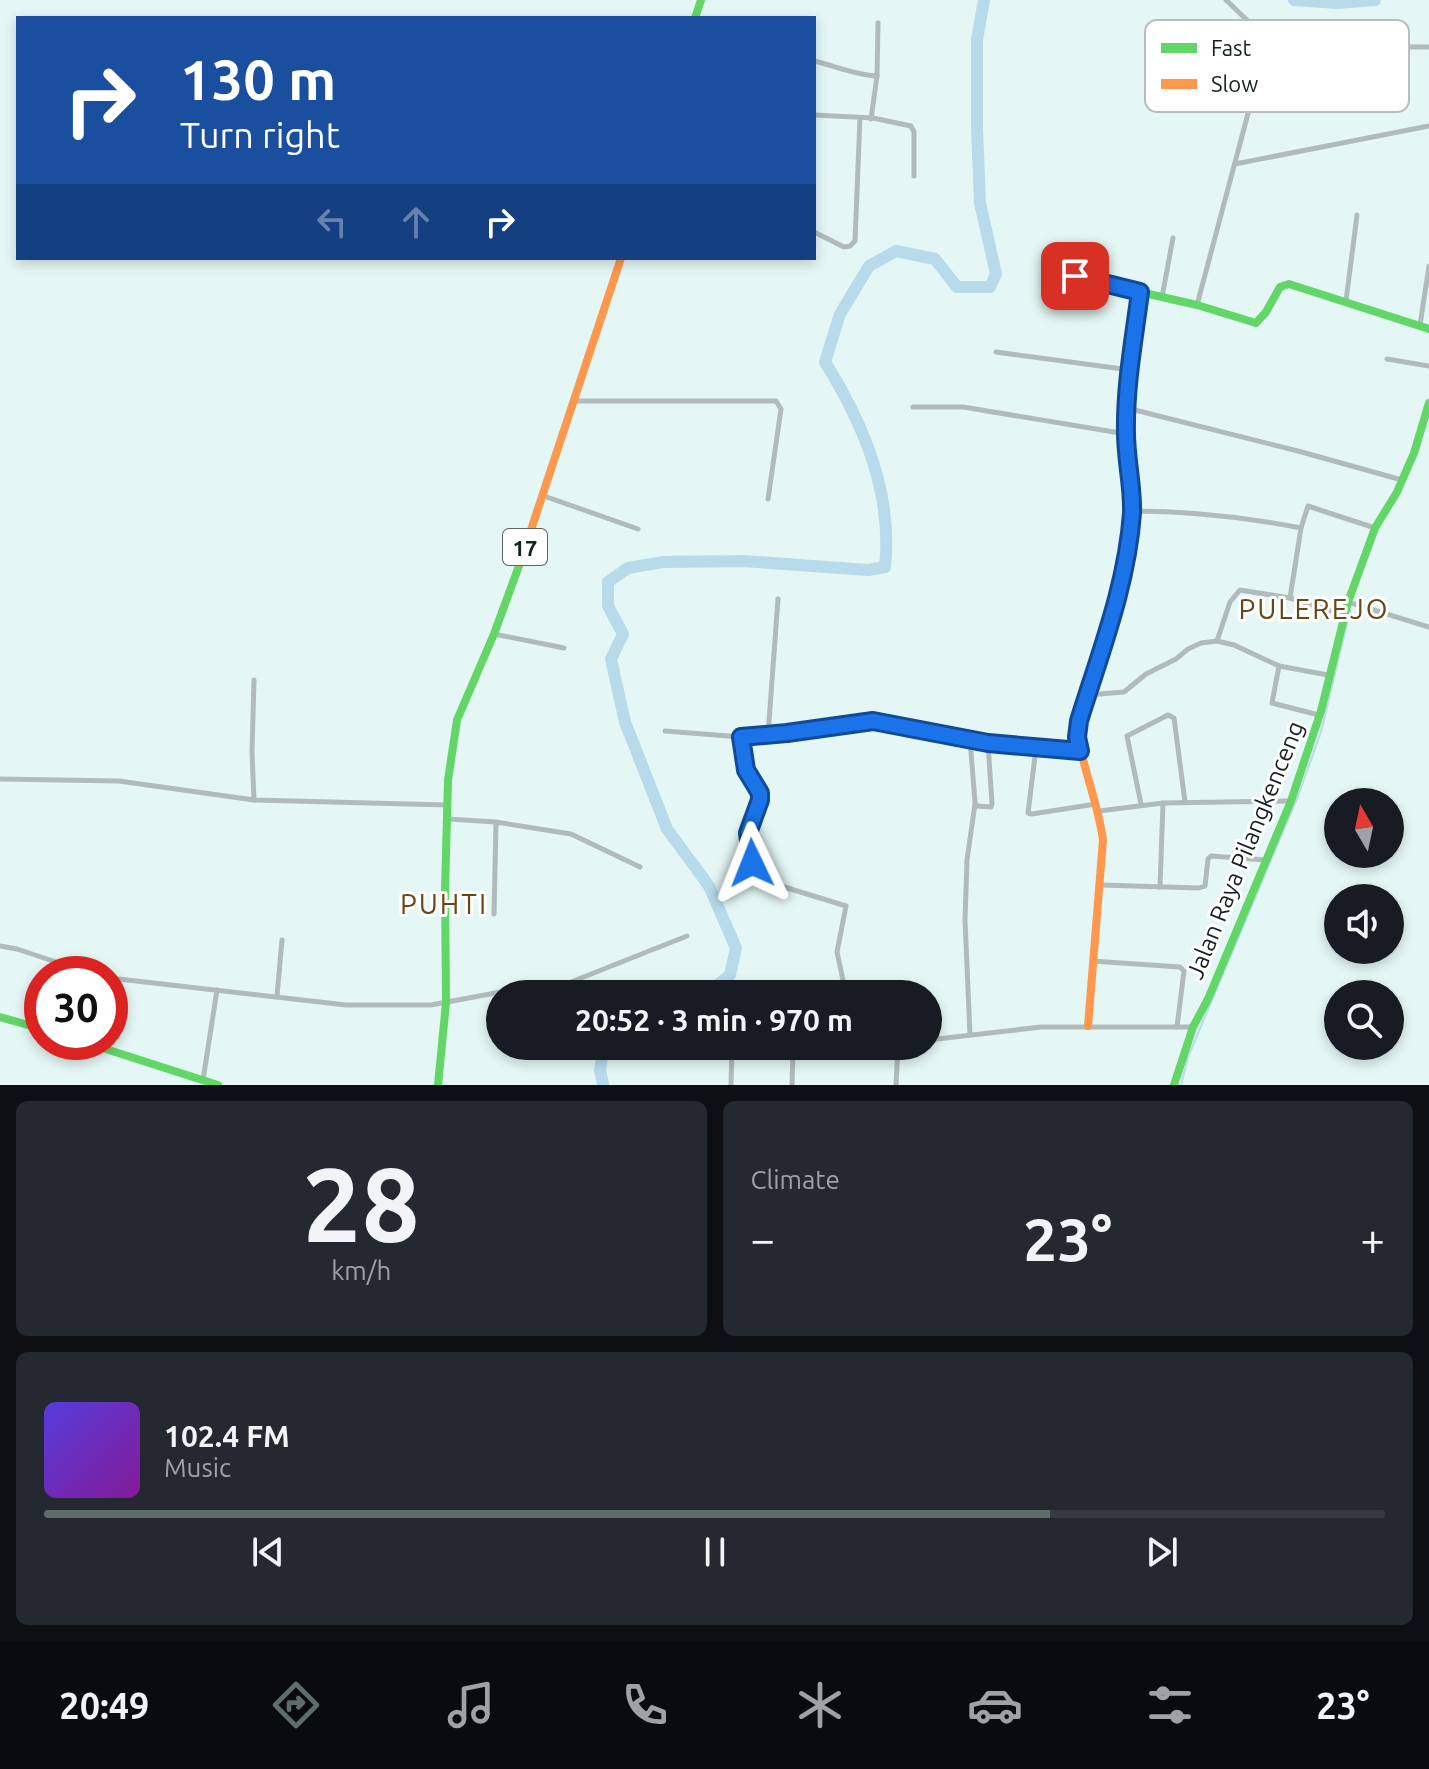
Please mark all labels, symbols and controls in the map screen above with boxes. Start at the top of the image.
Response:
legend [1145,20,1409,112]
text: Fast [1211,35,1252,60]
icon: right [48,48,152,152]
text: 130 m [180,48,336,111]
text: Slow [1211,71,1258,96]
text: Turn right [180,114,340,155]
icon: left [310,200,354,244]
icon: ahead [394,200,438,244]
icon: right [478,200,522,244]
pin [1041,242,1109,310]
icon: arrive [1053,254,1097,298]
road number: 17 [503,529,547,565]
district label: PULEREJO [1238,593,1390,624]
street label: Jalan Raya Pilangkenceng [1181,717,1309,983]
north arrow [1324,788,1404,868]
map controls [1324,788,1404,1060]
position arrow [710,821,794,905]
button: sound [1324,884,1404,964]
district label: PUHTI [400,888,488,919]
speed limit sign: 30 [24,956,128,1060]
button: search [1324,980,1404,1060]
text: 20:52 · 3 min · 970 m [575,1003,853,1037]
text: 28 [303,1145,420,1262]
text: Climate [751,1165,840,1194]
text: 23° [1023,1205,1112,1272]
text: − [751,1214,775,1263]
text: + [1360,1214,1385,1263]
text: km/h [331,1256,391,1285]
text: 102.4 FM [164,1419,290,1453]
text: Music [164,1453,231,1482]
icon: previous [246,1530,290,1574]
icon: pause [693,1530,737,1574]
icon: next [1140,1530,1184,1574]
icon: directions [268,1677,324,1733]
icon: music [443,1677,499,1733]
icon: phone [617,1677,673,1733]
icon: climate [792,1677,848,1733]
icon: car [967,1677,1023,1733]
icon: filters [1142,1677,1198,1733]
text: 20:49 [59,1685,149,1726]
text: 23° [1316,1685,1370,1726]

